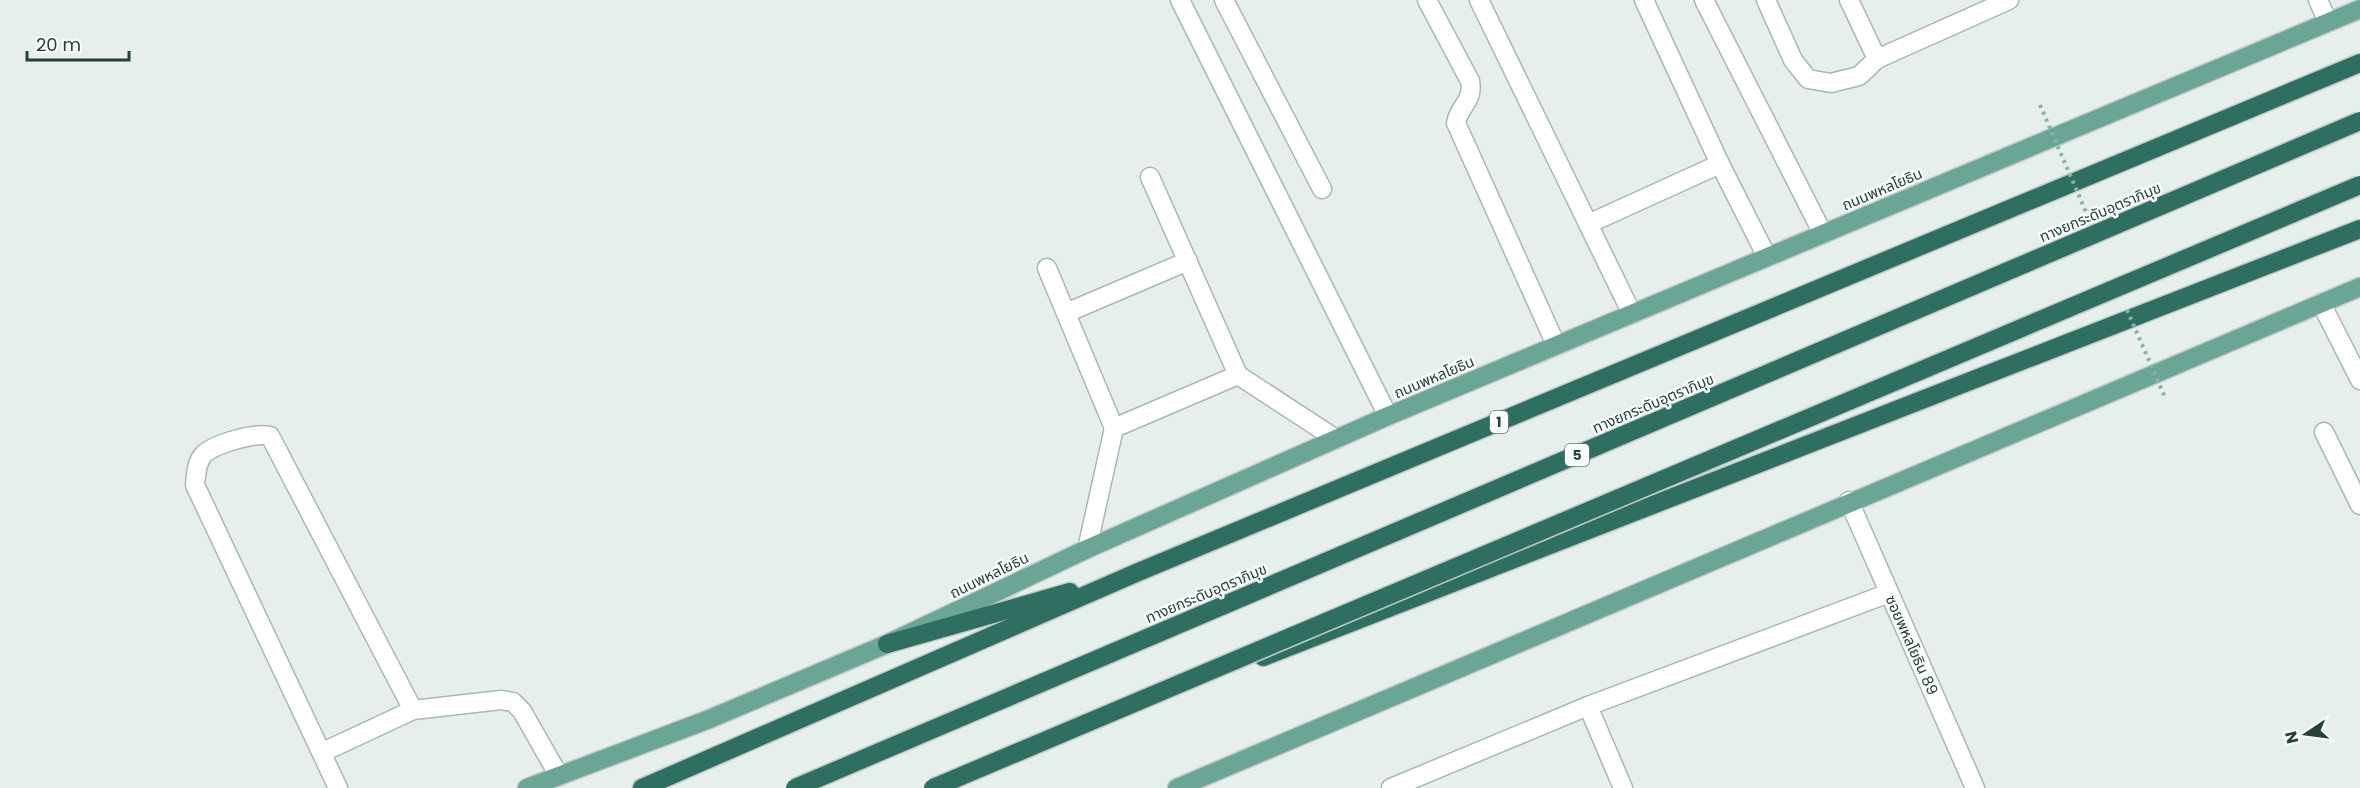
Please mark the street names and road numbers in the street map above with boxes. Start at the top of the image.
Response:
street label: ถนนพหลโยธิน [1838,163,1926,215]
street label: ทางยกระดับอุตราภิมุข [2036,177,2164,247]
street label: ถนนพหลโยธิน [1390,351,1478,403]
street label: ทางยกระดับอุตราภิมุข [1589,368,1717,438]
road number: 1 [1490,411,1508,433]
road number: 5 [1565,444,1589,466]
street label: ถนนพหลโยธิน [946,547,1032,603]
street label: ทางยกระดับอุตราภิมุข [1142,558,1270,628]
street label: ซอยพหลโยธิน 89 [1881,592,1943,698]

